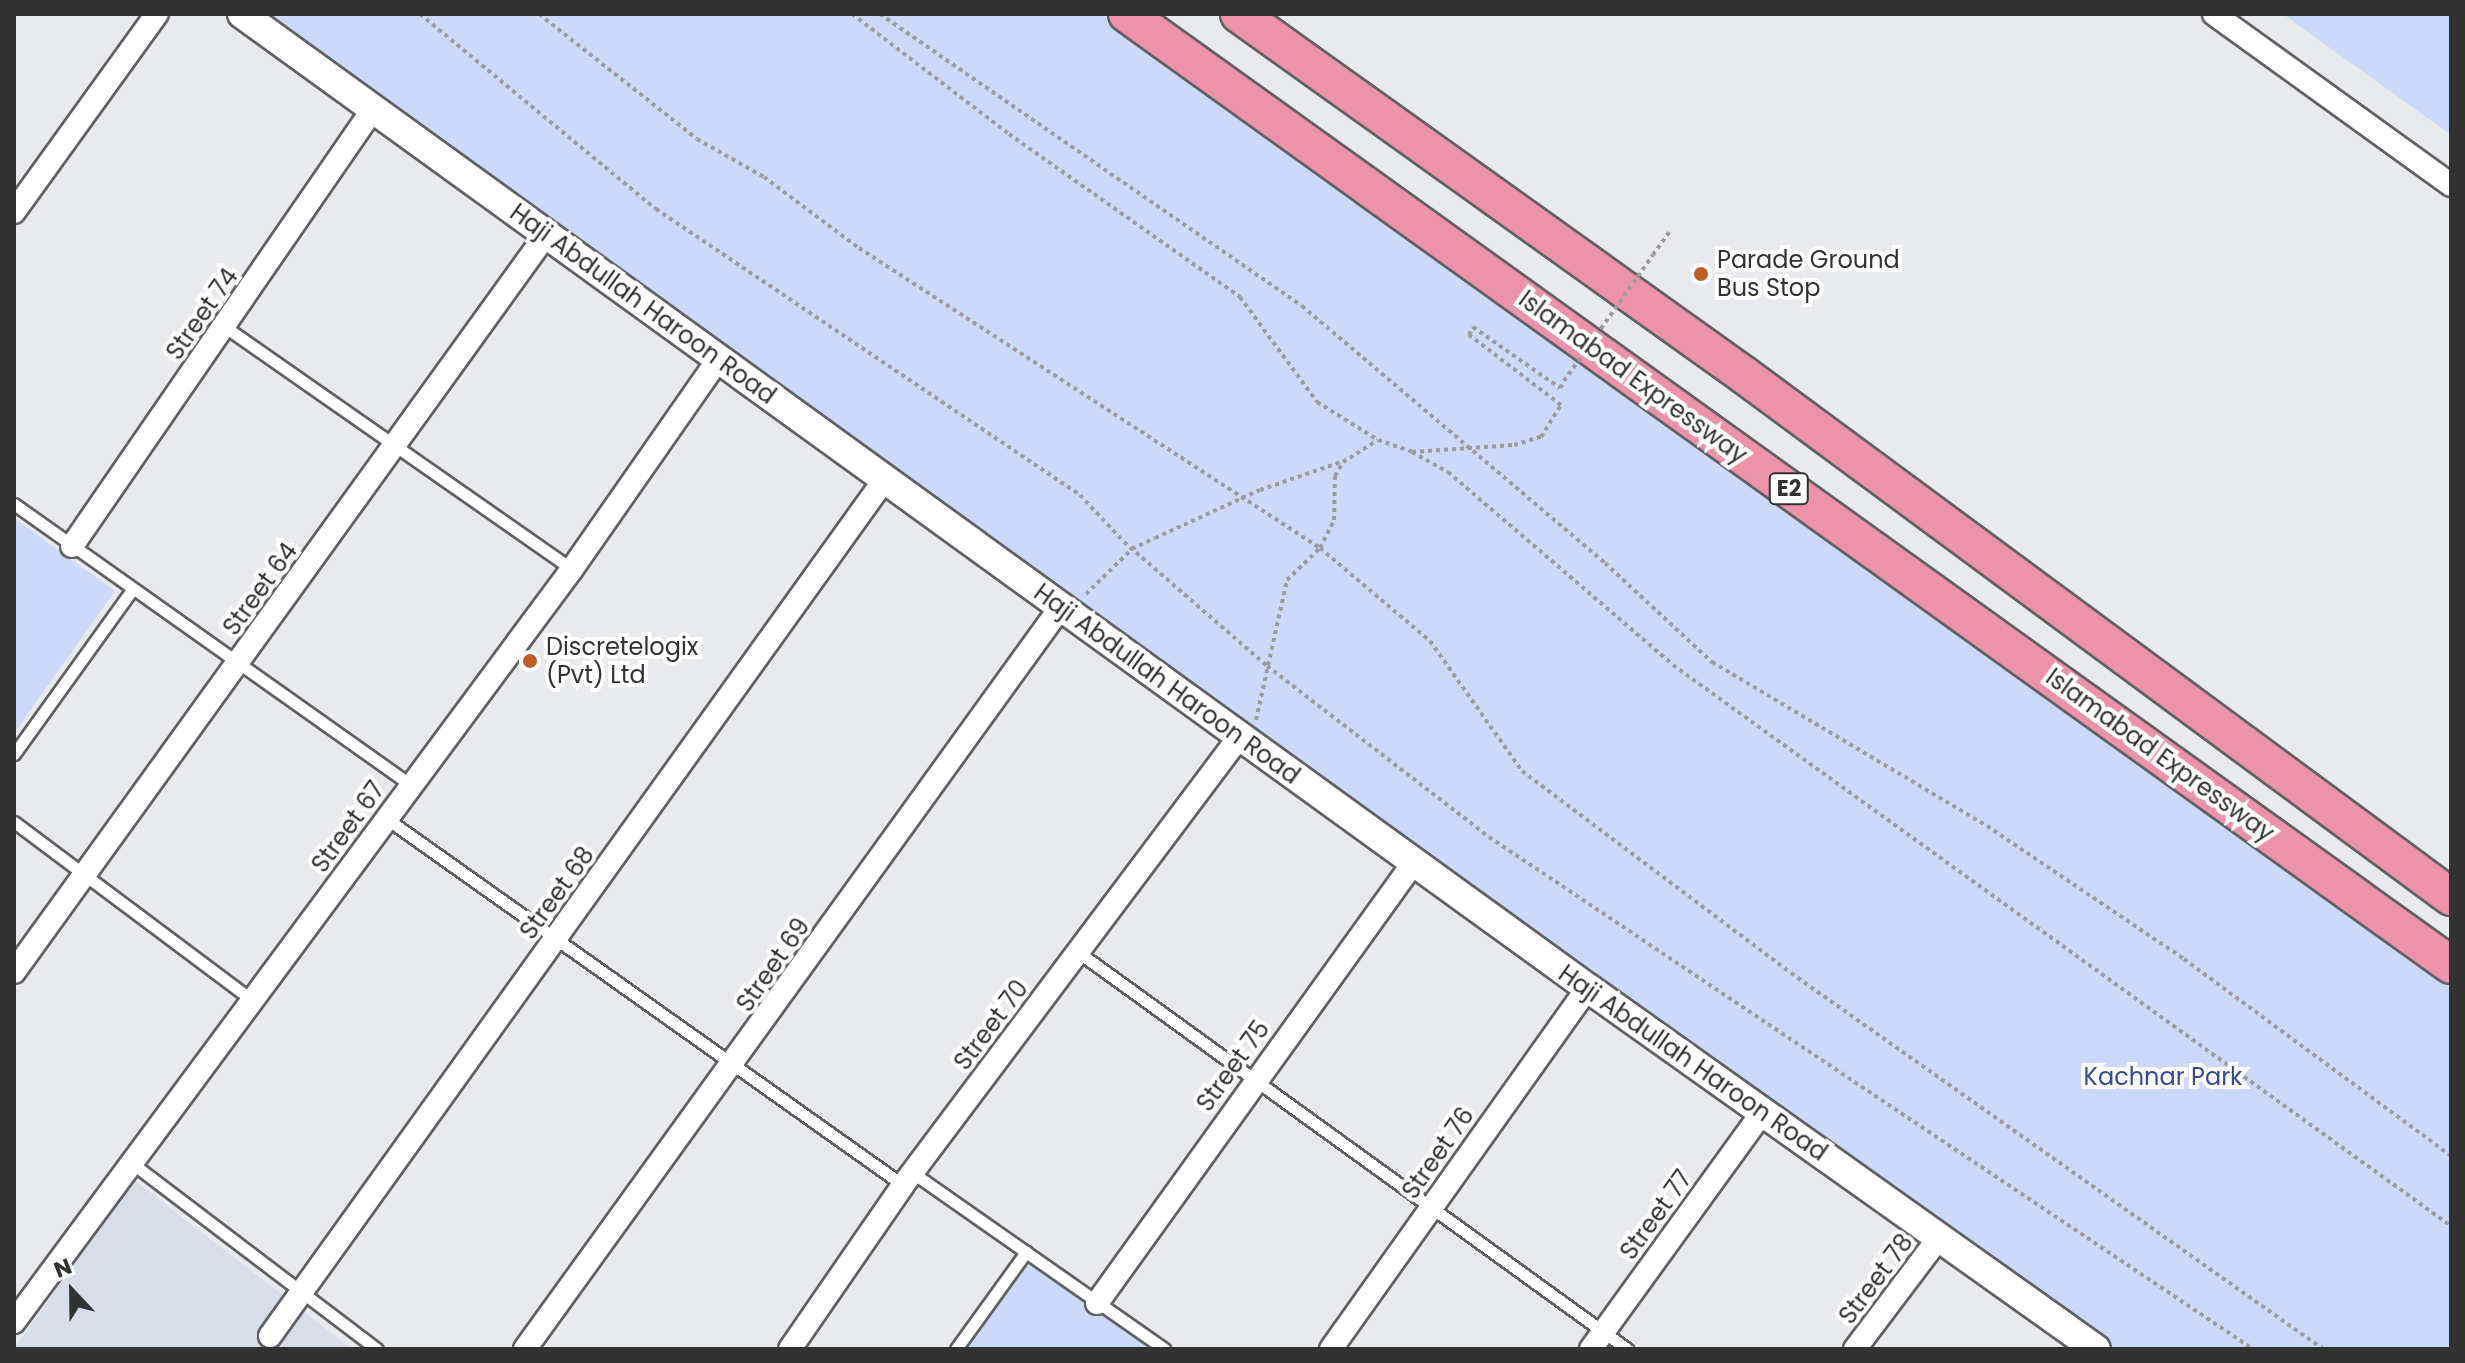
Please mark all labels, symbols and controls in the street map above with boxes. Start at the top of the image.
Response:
street label: Haji Abdullah Haroon Road [504,198,782,410]
place label: Parade Ground Bus Stop [1717,246,1900,302]
street label: Street 74 [160,263,244,365]
marker: Parade Ground Bus Stop [1692,265,1710,283]
street label: Islamabad Expressway [1513,285,1753,469]
road number: E2 [1767,471,1811,507]
street label: Street 64 [217,537,303,641]
street label: Haji Abdullah Haroon Road [1028,578,1306,790]
place label: Discretelogix (Pvt) Ltd [546,633,698,689]
marker: Discretelogix (Pvt) Ltd [521,652,539,670]
street label: Islamabad Expressway [2040,663,2280,847]
street label: Street 67 [305,776,391,878]
street label: Street 68 [514,841,600,945]
street label: Street 69 [731,913,815,1017]
street label: Haji Abdullah Haroon Road [1553,959,1833,1167]
street label: Street 70 [948,974,1034,1076]
street label: Street 75 [1191,1015,1275,1117]
park label: Kachnar Park [2084,1063,2242,1091]
street label: Street 76 [1396,1102,1480,1204]
street label: Street 77 [1614,1165,1698,1265]
street label: Street 78 [1833,1228,1919,1330]
north arrow [32,1251,112,1331]
text: N [49,1251,76,1286]

